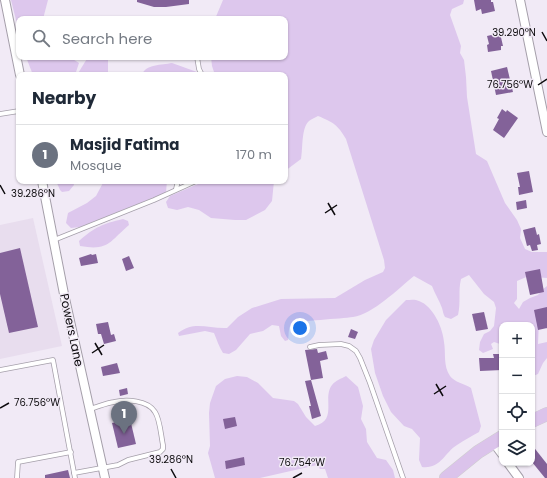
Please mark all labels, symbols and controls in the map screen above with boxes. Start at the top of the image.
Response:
search box [16,16,288,60]
text: 39.290°N [492,25,536,40]
icon: search [30,27,52,49]
text: Search here [62,28,152,49]
text: 76.756°W [487,77,533,92]
text: Nearby [32,86,96,110]
text: Masjid Fatima [70,134,180,155]
text: 1 [43,145,47,164]
text: 170 m [236,145,272,164]
text: Mosque [70,156,121,175]
text: 39.286°N [11,186,55,201]
street label: Powers Lane [56,292,88,368]
your location [290,318,310,338]
map controls [499,322,535,466]
button: + [499,322,535,358]
button: − [499,358,535,394]
button: locate [499,394,535,430]
text: 76.756°W [14,395,60,410]
pin: 1 [111,401,137,434]
button: layers [499,430,535,466]
text: 39.286°N [149,452,193,467]
text: 76.754°W [279,455,325,470]

